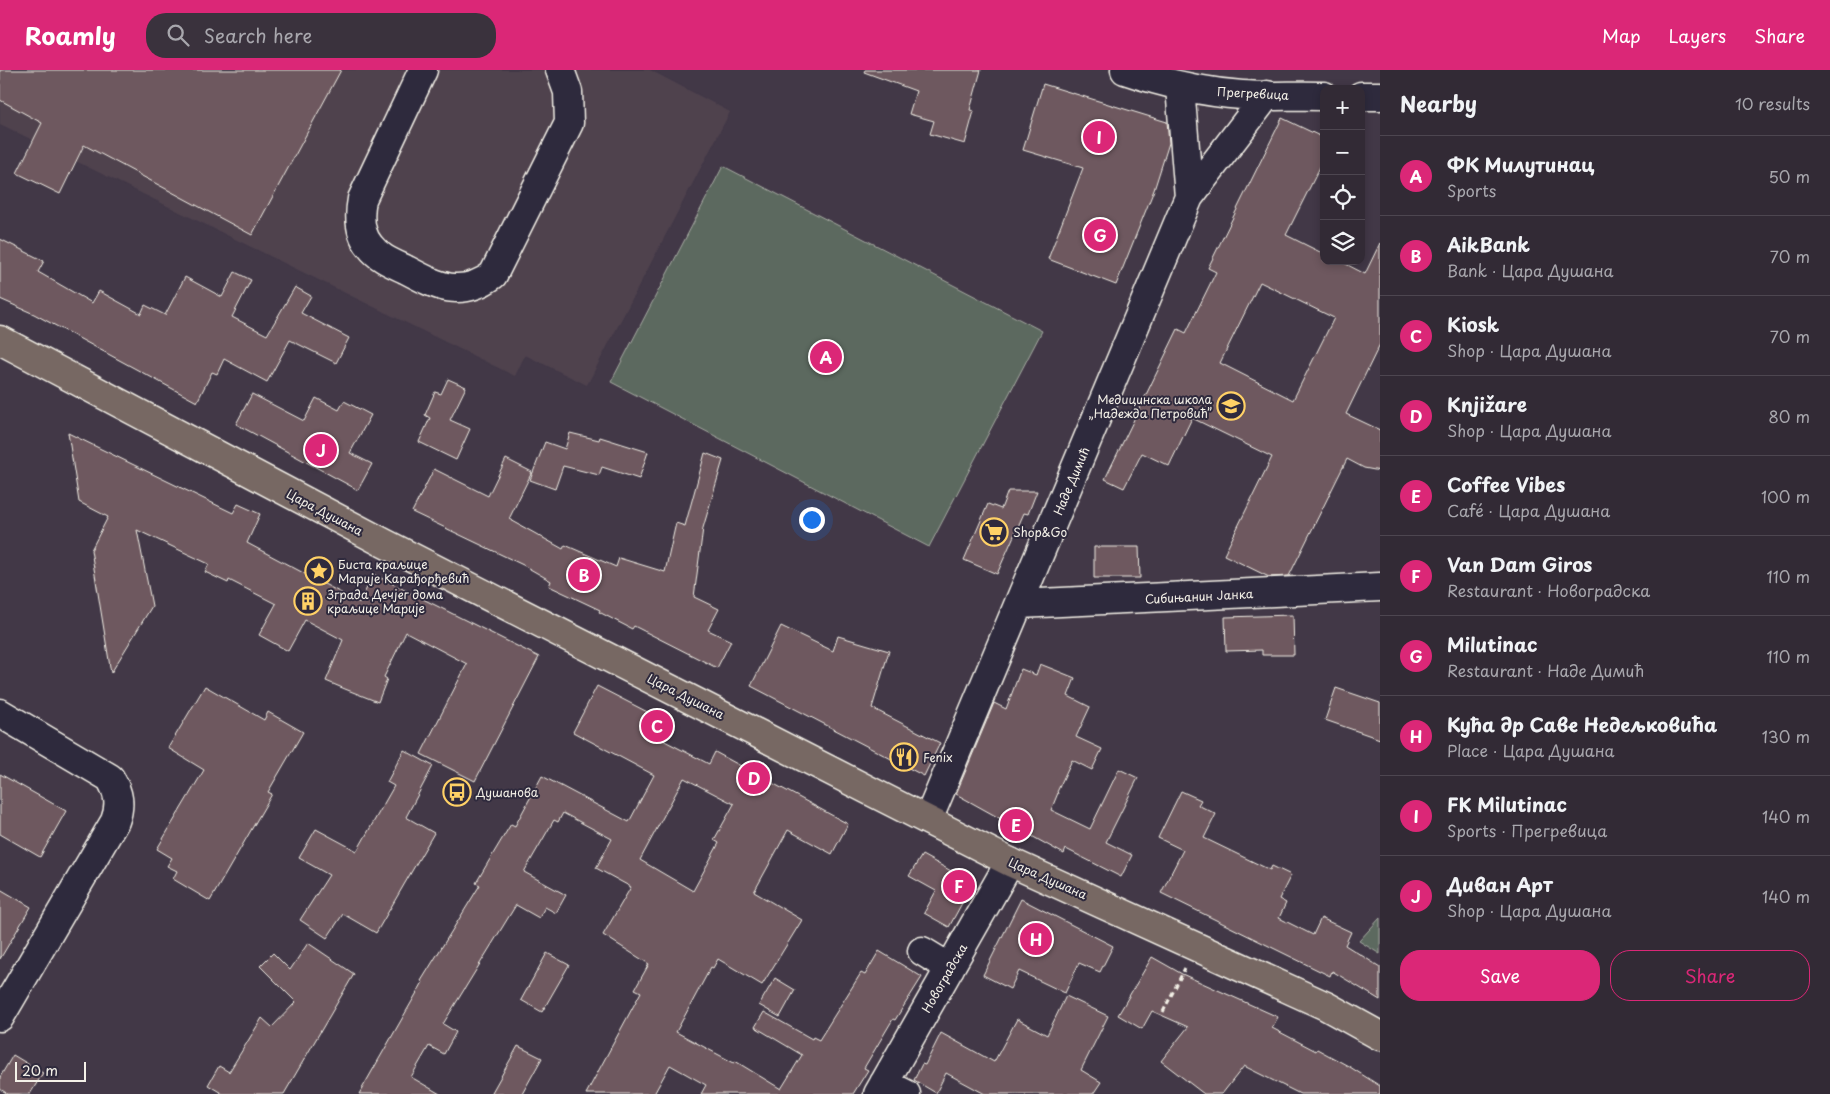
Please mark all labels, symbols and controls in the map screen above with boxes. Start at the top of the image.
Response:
search box [146,13,496,58]
text: Roamly [25,17,116,53]
icon: search [164,21,192,49]
text: Search here [204,21,312,49]
text: Map [1602,22,1641,49]
text: Layers [1669,22,1726,49]
text: Share [1754,22,1805,49]
street label: Прегревица [1217,82,1290,104]
map controls [1320,85,1365,265]
button: + [1320,85,1365,130]
text: Nearby [1400,87,1477,119]
text: 10 results [1735,91,1810,115]
pin: I [1083,118,1115,156]
button: − [1320,130,1365,175]
text: ФК Милутинац [1447,150,1594,178]
text: A [1410,164,1422,188]
text: 50 m [1769,164,1810,188]
button: locate [1320,175,1365,220]
text: Sports [1447,178,1496,202]
pin: G [1084,216,1116,254]
button: layers [1320,220,1365,265]
text: AikBank [1447,230,1530,258]
text: B [1411,244,1421,268]
text: 70 m [1770,244,1810,268]
text: Bank · Цара Душана [1447,258,1614,282]
text: Kiosk [1447,310,1499,338]
text: C [1410,324,1422,348]
text: 70 m [1770,324,1810,348]
pin: A [810,338,842,376]
text: Shop · Цара Душана [1447,338,1612,362]
place label: Медицинска школа „Надежда Петровић” [1089,390,1213,422]
text: Knjižare [1447,390,1527,418]
school or university icon: Медицинска школа „Надежда Петровић” [1216,391,1246,421]
text: D [1410,404,1422,428]
text: 80 m [1768,404,1810,428]
text: Shop · Цара Душана [1447,418,1612,442]
pin: J [305,431,337,469]
street label: Наде Димић [1049,444,1093,518]
text: Coffee Vibes [1447,470,1565,498]
street label: Цара Душана [284,484,367,540]
text: E [1411,484,1421,508]
text: 100 m [1761,484,1810,508]
text: Café · Цара Душана [1447,498,1610,522]
your location [799,507,825,533]
supermarket icon: Shop&Go [979,517,1009,547]
place label: Shop&Go [1013,523,1068,541]
text: Van Dam Giros [1447,550,1592,578]
place label: Биста краљице Марије Карађорђевић [338,555,469,587]
place icon: Биста краљице Марије Карађорђевић [304,556,334,586]
pin: B [568,556,600,594]
text: F [1411,564,1421,588]
text: 110 m [1767,564,1810,588]
text: Restaurant · Новоградска [1447,578,1650,602]
street label: Сибињанин Јанка [1144,584,1254,608]
place label: Зграда Дечјег дома краљице Марије [326,585,444,617]
building icon: Зграда Дечјег дома краљице Марије [293,586,323,616]
text: Milutinac [1447,630,1538,658]
text: G [1409,644,1423,668]
text: 110 m [1767,644,1810,668]
text: Restaurant · Наде Димић [1447,658,1644,682]
street label: Цара Душана [644,669,728,723]
pin: C [641,707,673,745]
text: Кућа др Саве Недељковића [1447,710,1717,738]
text: H [1410,724,1422,748]
text: 130 m [1762,724,1810,748]
text: Place · Цара Душана [1447,738,1615,762]
restaurant icon: Fenix [889,742,919,772]
place label: Fenix [923,748,952,766]
pin: D [738,759,770,797]
bus stop icon: Душанова [442,777,472,807]
place label: Душанова [475,783,539,801]
text: FK Milutinac [1447,790,1567,818]
text: I [1413,804,1419,828]
text: 140 m [1762,804,1810,828]
pin: E [1000,806,1032,844]
text: Sports · Прегревица [1447,818,1607,842]
street label: Цара Душана [1006,853,1090,903]
pin: F [943,867,975,905]
text: Диван Арт [1447,870,1553,898]
text: J [1411,884,1421,908]
text: 140 m [1762,884,1810,908]
text: Shop · Цара Душана [1447,898,1612,922]
pin: H [1020,920,1052,958]
street label: Новоградска [917,940,971,1016]
button: Save [1400,950,1600,1001]
button: Share [1610,950,1810,1001]
scale bar [15,1059,86,1082]
text: 20 m [22,1060,58,1081]

